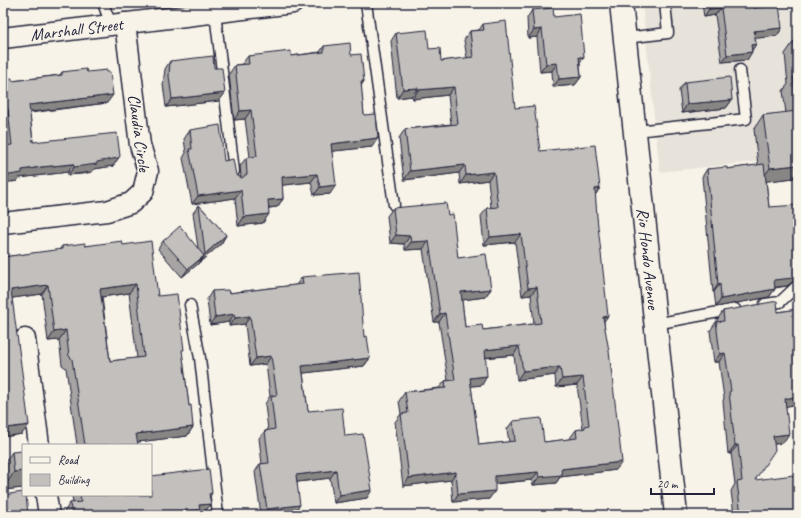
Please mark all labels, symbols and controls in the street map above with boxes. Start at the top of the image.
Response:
street label: Marshall Street [29,13,126,45]
street label: Claudia Circle [123,93,155,174]
street label: Rio Hondo Avenue [633,207,664,312]
legend [22,444,152,496]
text: Road [58,452,80,468]
scale bar [651,470,714,496]
text: Building [58,472,90,488]
text: 20 m [657,476,679,492]

